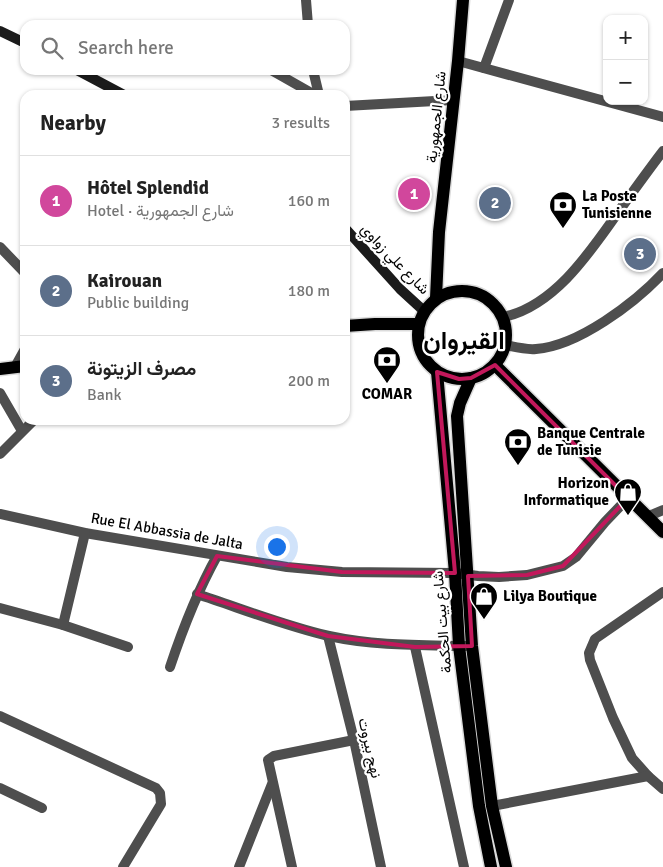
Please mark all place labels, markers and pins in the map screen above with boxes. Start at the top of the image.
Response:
pin: 1 [398,175,430,213]
pin: 2 [479,184,511,222]
place label: La Poste Tunisienne [582,187,652,222]
bank icon: La Poste Tunisienne [548,190,578,229]
pin: 3 [624,235,656,273]
bank icon: COMAR [372,345,402,384]
place label: COMAR [362,385,412,403]
place label: Banque Centrale de Tunisie [537,424,645,459]
bank icon: Banque Centrale de Tunisie [503,427,533,466]
place label: Horizon Informatique [523,474,609,509]
shop icon: Horizon Informatique [613,477,643,516]
shop icon: Lilya Boutique [469,581,499,620]
place label: Lilya Boutique [503,587,597,605]

